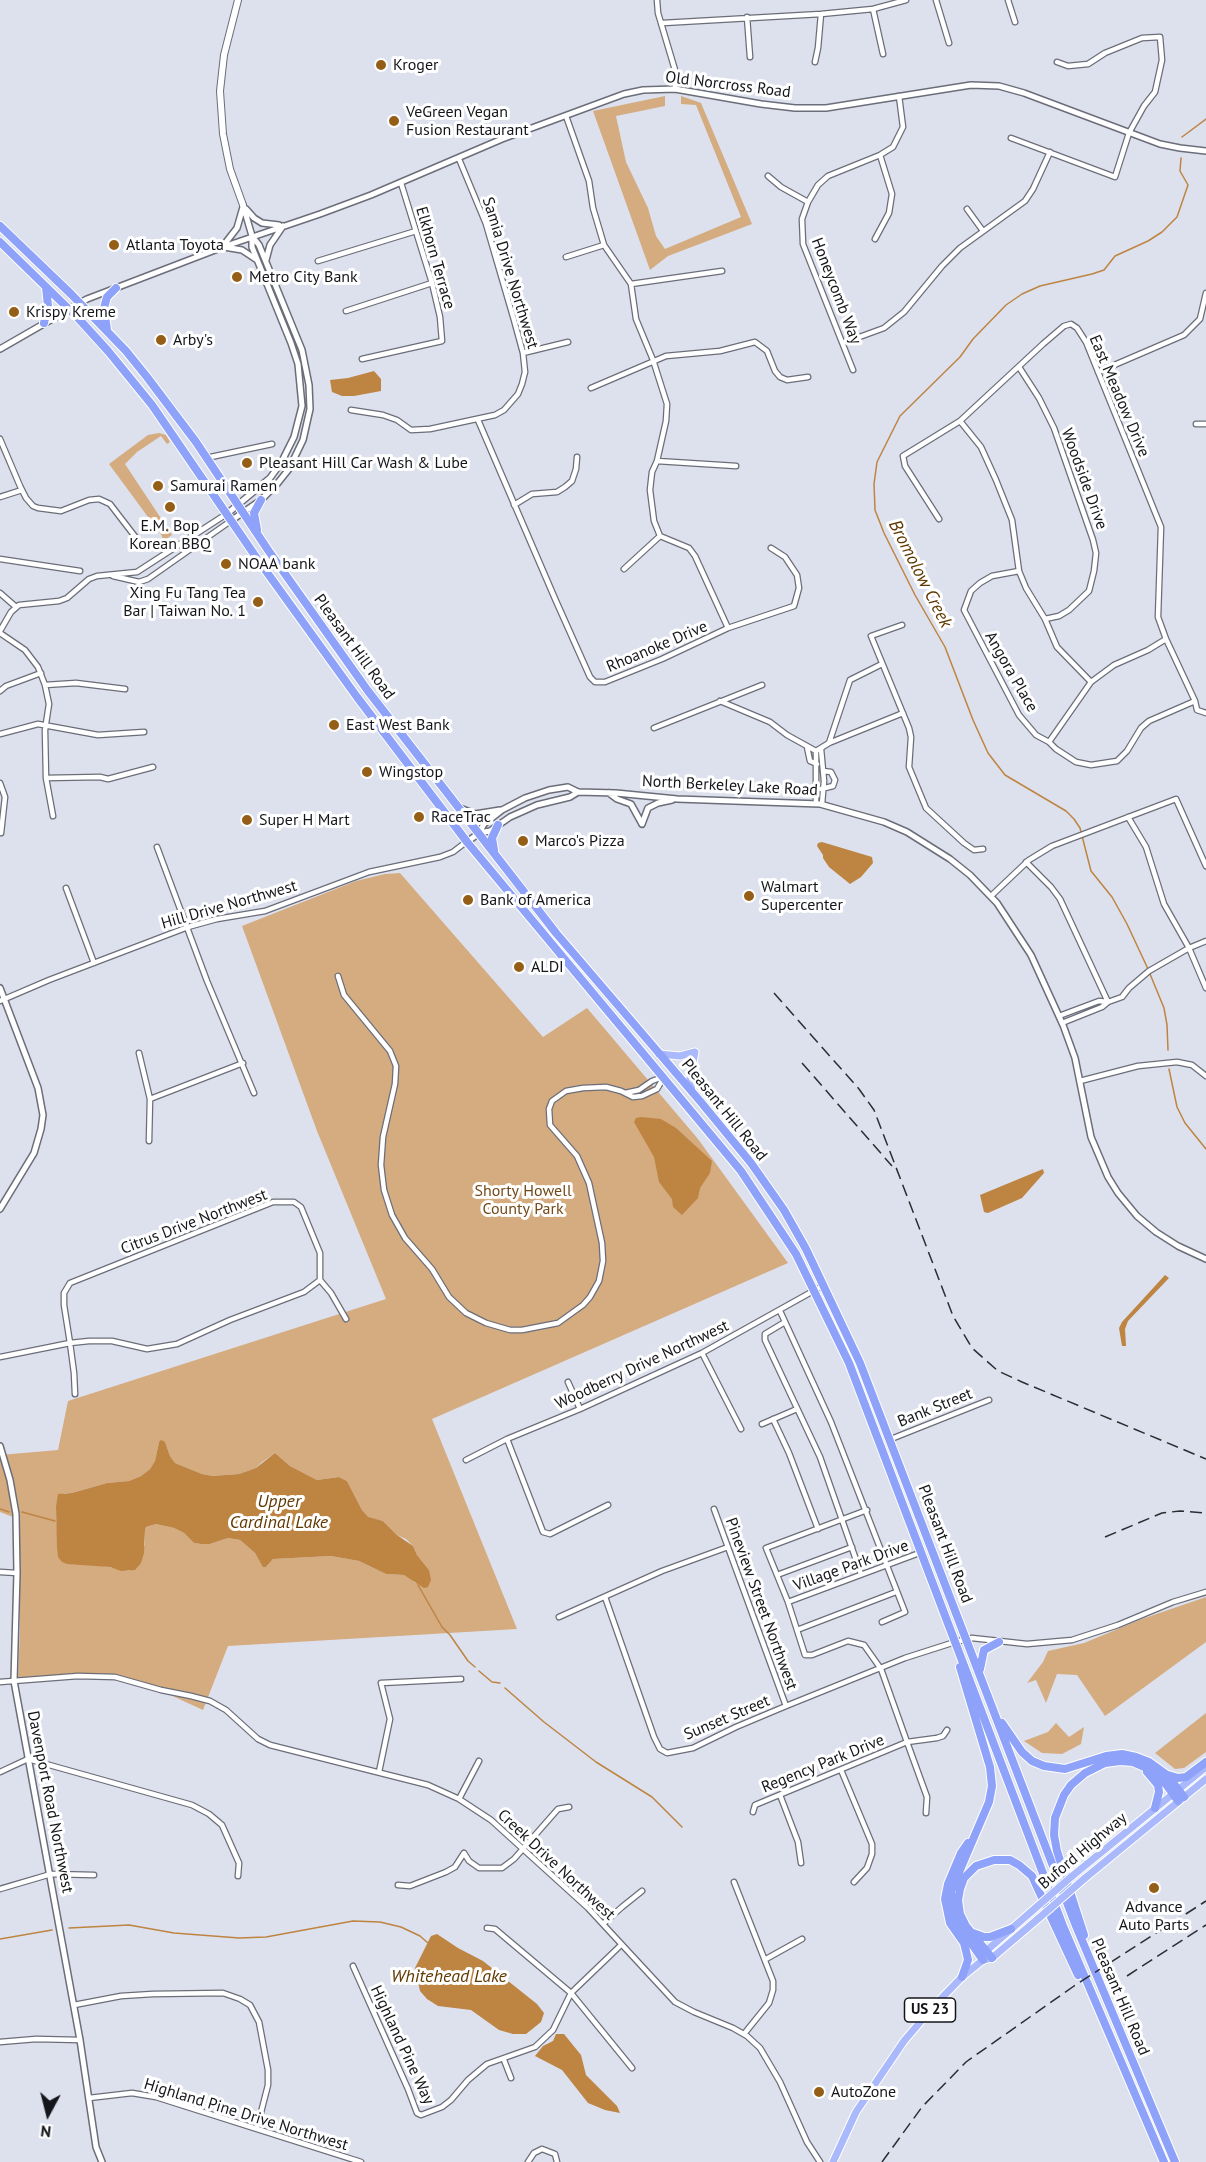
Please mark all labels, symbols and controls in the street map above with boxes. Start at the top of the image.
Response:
place label: Kroger [393,55,438,75]
marker: Kroger [374,58,388,72]
street label: Old Norcross Road [664,68,792,102]
place label: VeGreen Vegan Fusion Restaurant [406,102,529,140]
marker: VeGreen Vegan Fusion Restaurant [387,114,401,128]
street label: Samia Drive Northwest [478,195,542,351]
street label: Elkhorn Terrace [411,205,459,311]
place label: Atlanta Toyota [126,235,224,255]
street label: Honeycomb Way [807,235,865,347]
marker: Atlanta Toyota [107,238,121,252]
place label: Metro City Bank [249,267,358,287]
marker: Metro City Bank [230,270,244,284]
place label: Krispy Kreme [26,302,116,322]
marker: Krispy Kreme [7,305,21,319]
place label: Arby's [173,330,213,350]
street label: East Meadow Drive [1085,332,1153,460]
marker: Arby's [154,333,168,347]
street label: Woodside Drive [1057,426,1111,532]
place label: Pleasant Hill Car Wash & Lube [259,453,468,473]
marker: Pleasant Hill Car Wash & Lube [240,456,254,470]
place label: Samurai Ramen [170,476,277,496]
marker: Samurai Ramen [151,479,165,493]
marker: E.M. Bop Korean BBQ [163,500,177,514]
place label: E.M. Bop Korean BBQ [129,516,211,554]
water label: Bromolow Creek [884,516,956,632]
place label: NOAA bank [238,554,315,574]
marker: NOAA bank [219,557,233,571]
place label: Xing Fu Tang Tea Bar | Taiwan No. 1 [123,583,246,621]
street label: Pleasant Hill Road [309,591,399,703]
marker: Xing Fu Tang Tea Bar | Taiwan No. 1 [251,595,265,609]
street label: Rhoanoke Drive [604,617,710,677]
street label: Angora Place [980,628,1042,716]
place label: East West Bank [346,715,450,735]
marker: East West Bank [327,718,341,732]
place label: Wingstop [379,762,443,782]
marker: Wingstop [360,765,374,779]
street label: North Berkeley Lake Road [642,772,818,800]
place label: RaceTrac [431,807,491,827]
place label: Super H Mart [259,810,350,830]
marker: RaceTrac [412,810,426,824]
marker: Super H Mart [240,813,254,827]
place label: Marco's Pizza [535,831,625,851]
marker: Marco's Pizza [516,834,530,848]
street label: Hill Drive Northwest [159,876,299,934]
place label: Walmart Supercenter [761,877,843,915]
marker: Walmart Supercenter [742,889,756,903]
place label: Bank of America [480,890,591,910]
marker: Bank of America [461,893,475,907]
place label: ALDI [531,957,564,977]
marker: ALDI [512,960,526,974]
street label: Pleasant Hill Road [677,1055,771,1165]
park label: Shorty Howell County Park [474,1181,572,1219]
street label: Citrus Drive Northwest [118,1185,270,1259]
street label: Woodberry Drive Northwest [552,1316,732,1414]
street label: Bank Street [895,1384,975,1432]
street label: Pleasant Hill Road [914,1482,976,1606]
water label: Upper Cardinal Lake [230,1491,328,1534]
street label: Pineview Street Northwest [721,1515,801,1693]
street label: Village Park Drive [791,1536,911,1596]
street label: Sunset Street [681,1691,773,1745]
street label: Davenport Road Northwest [23,1709,77,1895]
street label: Regency Park Drive [759,1731,887,1797]
street label: Creek Drive Northwest [493,1806,619,1924]
street label: Buford Highway [1035,1809,1131,1893]
marker: Advance Auto Parts [1147,1881,1161,1895]
place label: Advance Auto Parts [1119,1897,1189,1935]
street label: Pleasant Hill Road [1087,1936,1153,2058]
water label: Whitehead Lake [391,1966,507,1988]
street label: Highland Pine Way [366,1982,438,2108]
road number: US 23 [904,1998,956,2022]
street label: Highland Pine Drive Northwest [142,2075,350,2155]
place label: AutoZone [831,2082,896,2102]
north arrow [18,2084,78,2144]
marker: AutoZone [812,2085,826,2099]
text: N [39,2121,52,2142]

